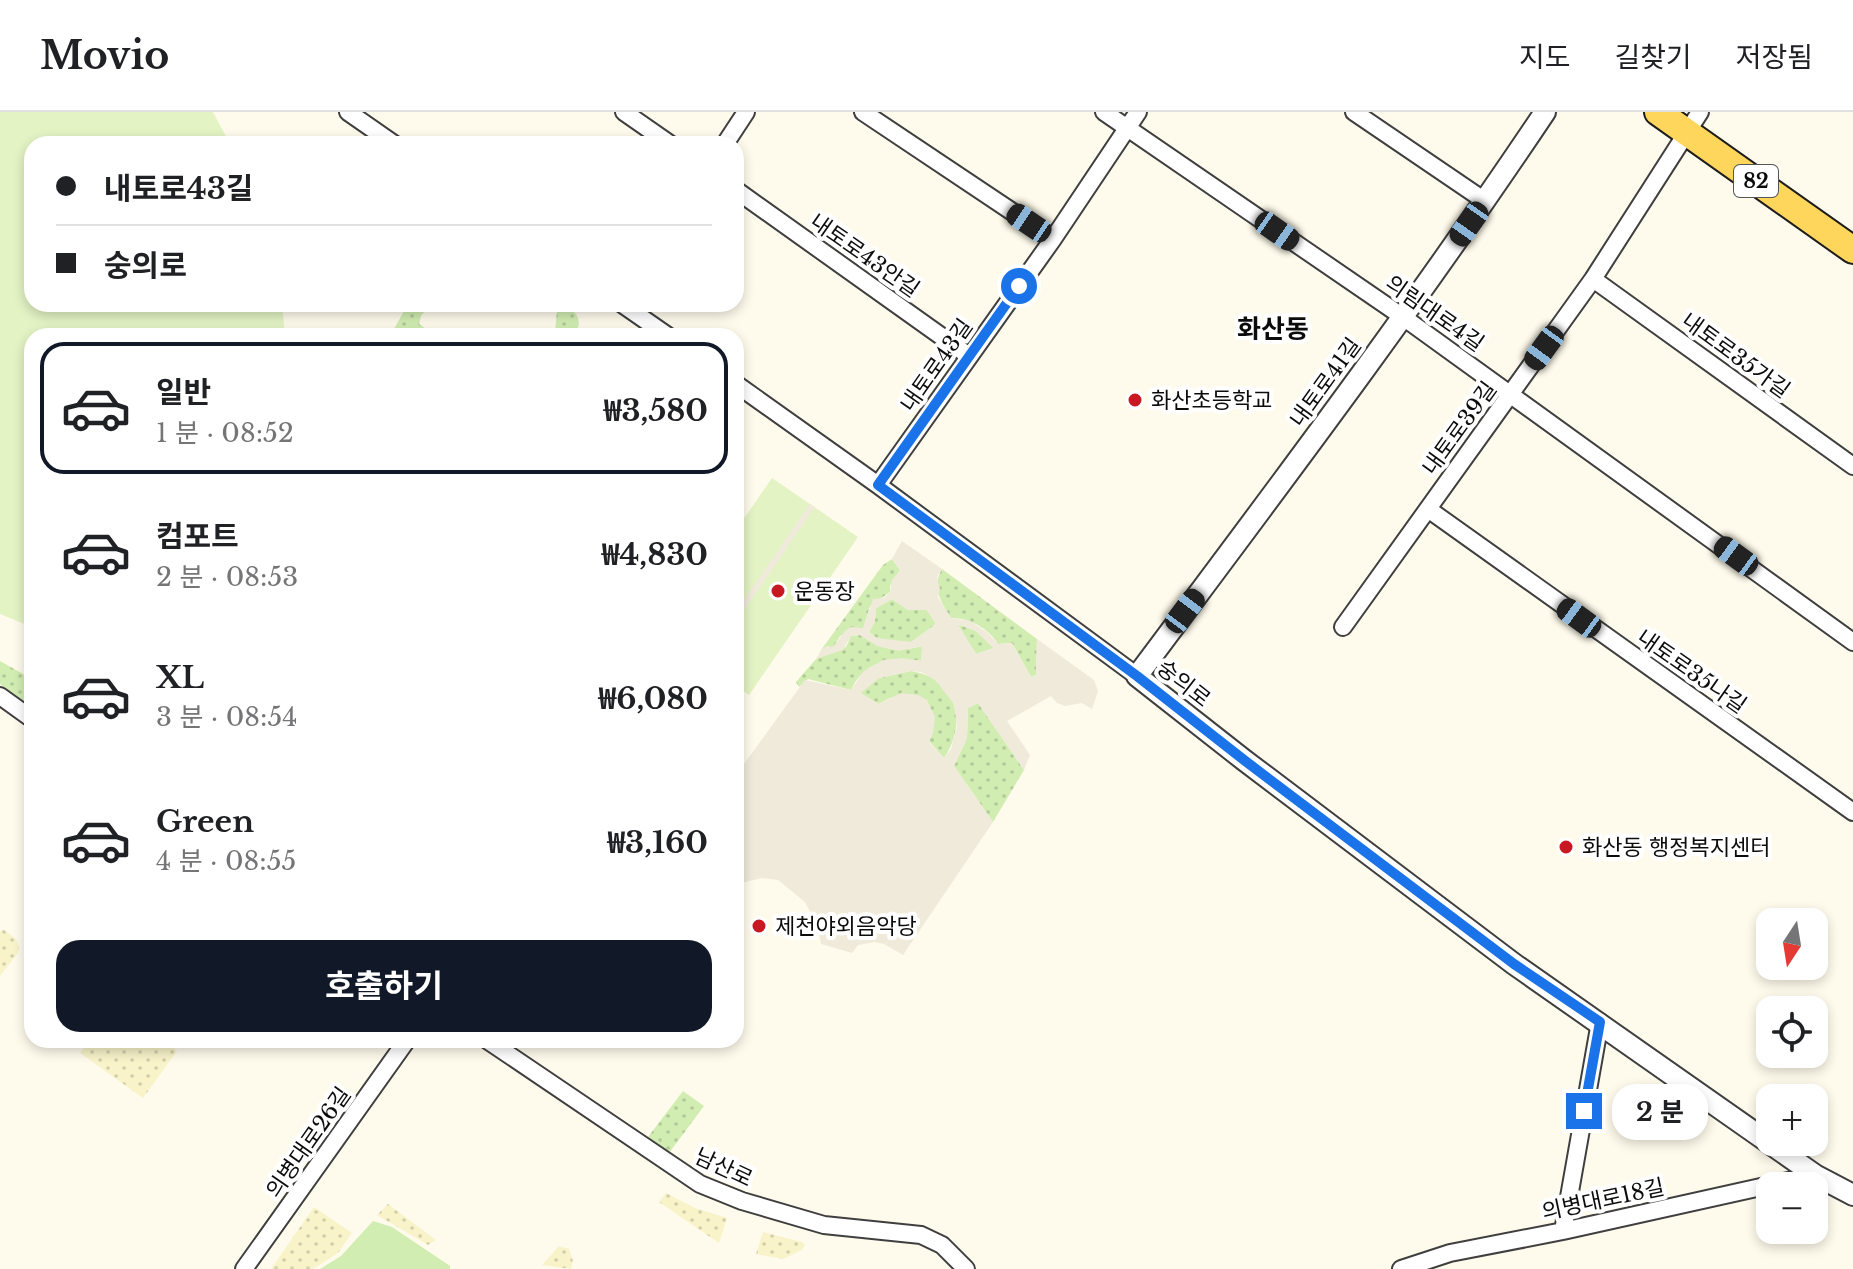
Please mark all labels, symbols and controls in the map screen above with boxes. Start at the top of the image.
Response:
text: Movio [40,32,169,79]
text: 지도 [1519,40,1570,75]
text: 길찾기 [1614,40,1692,75]
text: 저장됨 [1736,40,1813,75]
road number: 82 [1734,165,1778,197]
text: 내토로43길 [104,170,253,207]
car [1445,197,1493,251]
car [1002,200,1056,246]
car [1250,207,1304,255]
street label: 내토로43안길 [805,208,925,303]
text: 숭의로 [104,247,187,284]
route start [1001,268,1037,304]
street label: 의림대로4길 [1380,270,1489,357]
street label: 내토로35가길 [1676,307,1795,404]
district label: 화산동 [1237,313,1309,345]
street label: 내토로43길 [895,314,978,417]
car [1520,322,1568,374]
street label: 내토로41길 [1284,332,1367,432]
icon: car [60,372,132,444]
text: 일반 [156,374,211,411]
street label: 내토로39길 [1417,376,1502,480]
place label: 화산초등학교 [1151,387,1272,414]
marker: 화산초등학교 [1126,391,1144,409]
text: ₩3,580 [604,392,708,429]
text: 1 분 · 08:52 [156,417,294,449]
icon: car [60,516,132,588]
text: 컴포트 [156,518,239,555]
car [1710,532,1762,580]
text: ₩4,830 [602,536,708,573]
text: 2 분 · 08:53 [156,561,298,593]
place label: 운동장 [794,578,855,605]
marker: 운동장 [769,582,787,600]
car [1161,585,1209,637]
car [1553,594,1605,642]
street label: 내토로35나길 [1632,624,1752,719]
street label: 숭의로 [1151,654,1216,713]
text: XL [156,659,204,696]
icon: car [60,660,132,732]
text: ₩6,080 [598,680,708,717]
text: 3 분 · 08:54 [156,701,297,733]
text: Green [156,803,254,840]
icon: car [60,804,132,876]
text: ₩3,160 [607,824,708,861]
place label: 화산동 행정복지센터 [1582,834,1770,861]
marker: 화산동 행정복지센터 [1557,838,1575,856]
text: 4 분 · 08:55 [156,845,296,877]
north arrow [1756,908,1828,980]
map controls [1756,908,1828,1244]
place label: 제천야외음악당 [775,913,917,940]
marker: 제천야외음악당 [750,917,768,935]
button: 호출하기 [56,940,712,1032]
button: locate [1756,996,1828,1068]
street label: 의병대로26길 [260,1082,356,1203]
callout: 2 분 [1612,1083,1708,1139]
button: + [1756,1084,1828,1156]
route end [1566,1093,1602,1129]
text: 2 분 [1636,1096,1684,1128]
street label: 남산로 [691,1142,757,1193]
button: − [1756,1172,1828,1244]
street label: 의병대로18길 [1539,1173,1667,1226]

